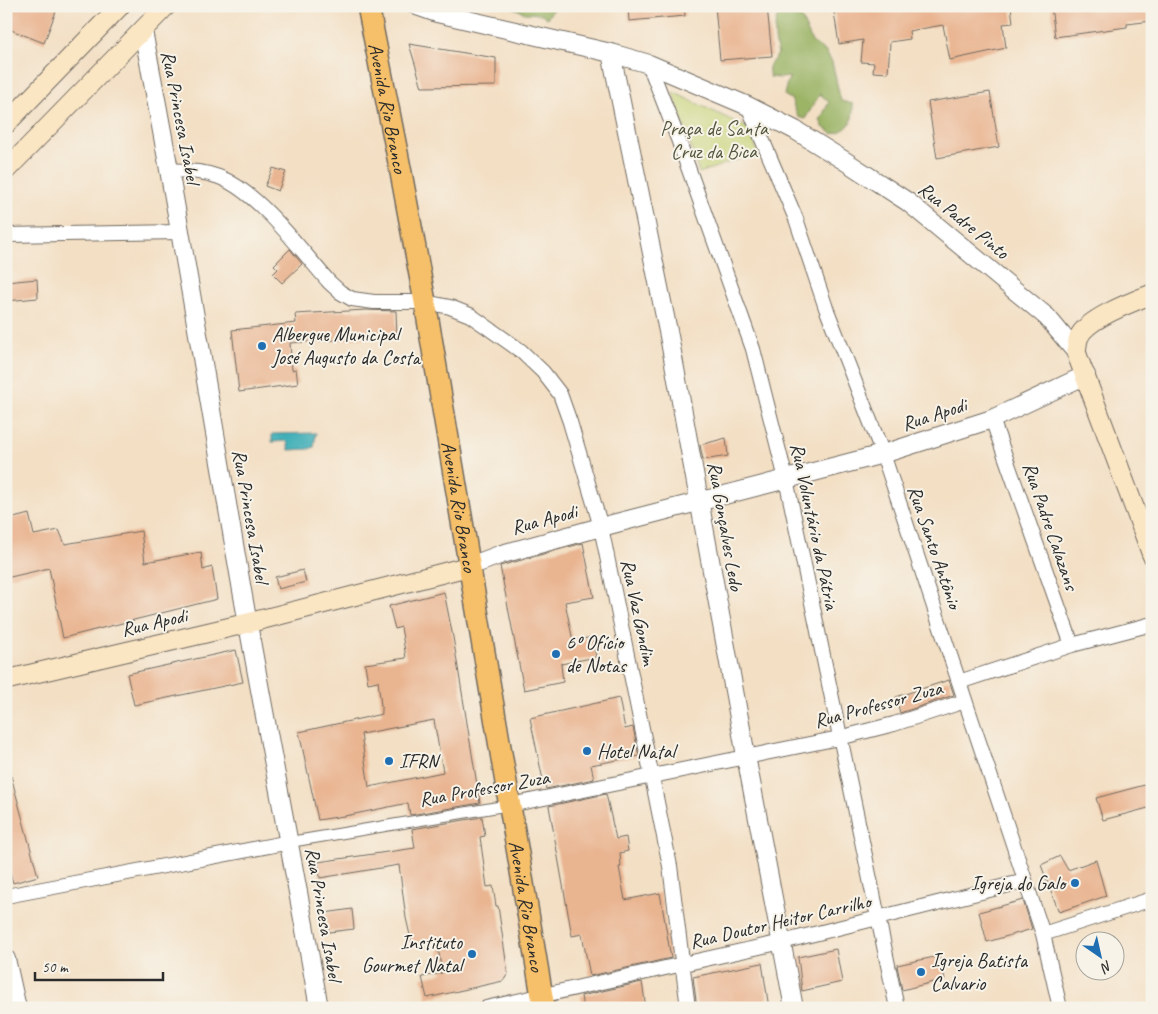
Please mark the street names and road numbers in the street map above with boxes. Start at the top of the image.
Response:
street label: Avenida Rio Branco [363,41,413,176]
street label: Rua Princesa Isabel [155,49,206,189]
street label: Rua Padre Pinto [913,176,1015,265]
street label: Rua Apodi [899,392,972,437]
street label: Avenida Rio Branco [436,439,482,575]
street label: Rua Voluntário da Pátria [785,441,845,613]
street label: Rua Princesa Isabel [226,448,275,588]
street label: Rua Padre Calazans [1017,459,1085,595]
street label: Rua Gonçalves Ledo [702,460,749,593]
street label: Rua Santo Antônio [902,482,968,614]
street label: Rua Apodi [509,498,582,540]
street label: Rua Vaz Gondim [615,557,662,669]
street label: Rua Apodi [119,602,192,642]
street label: Rua Professor Zuza [811,675,946,734]
street label: Rua Professor Zuza [417,765,552,812]
street label: Avenida Rio Branco [503,839,550,974]
street label: Rua Princesa Isabel [299,846,348,986]
street label: Rua Doutor Heitor Carrilho [687,888,875,954]

